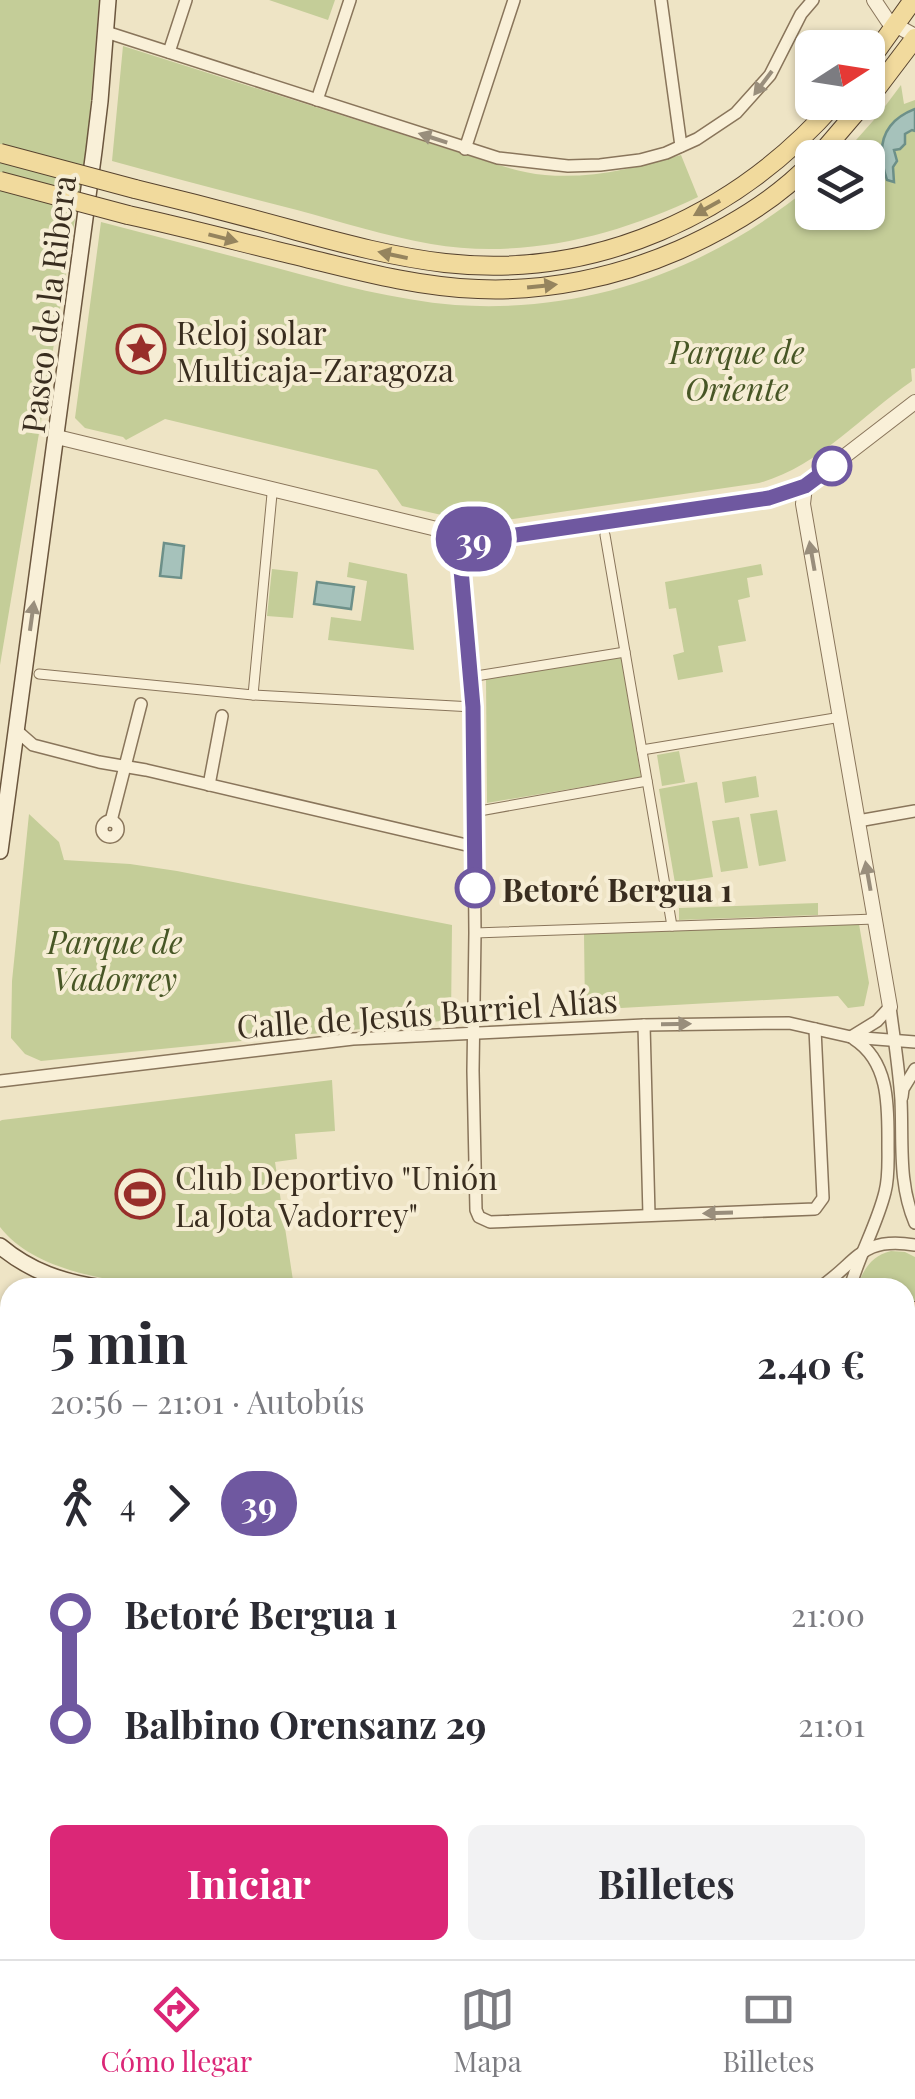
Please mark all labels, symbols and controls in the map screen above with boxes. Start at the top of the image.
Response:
north arrow [795,30,885,120]
map controls [795,30,885,230]
one-way arrow [754,70,774,96]
one-way arrow [417,130,447,145]
button: layers [795,140,885,230]
street label: Paseo de la Ribera [10,173,84,435]
one-way arrow [693,200,722,217]
one-way arrow [208,230,239,246]
one-way arrow [377,246,408,262]
one-way arrow [527,277,558,293]
place label: Reloj solar Multicaja-Zaragoza [176,310,454,390]
place icon: Reloj solar Multicaja-Zaragoza [115,323,167,375]
park label: Parque de Oriente [667,329,805,409]
unlabelled marker [813,447,851,485]
line badge: 39 [429,506,519,572]
text: 39 [456,516,492,563]
one-way arrow [804,540,819,571]
one-way arrow [25,600,41,632]
one-way arrow [860,860,875,891]
place label: Betoré Bergua 1 [502,867,733,910]
marker: Betoré Bergua 1 [456,869,494,907]
park label: Parque de Vadorrey [45,919,183,999]
street label: Calle de Jesús Burriel Alías [235,977,619,1047]
one-way arrow [660,1016,692,1032]
place label: Club Deportivo "Unión La Jota Vadorrey" [175,1155,498,1235]
sports icon: Club Deportivo "Unión La Jota Vadorrey" [114,1168,166,1220]
one-way arrow [701,1205,733,1221]
text: 5 min [50,1304,188,1378]
text: 2.40 € [757,1338,865,1389]
text: 20:56 – 21:01 · Autobús [50,1379,365,1422]
icon: walk [50,1476,105,1531]
icon: forward [151,1476,206,1531]
text: 39 [241,1480,277,1527]
text: 4 [120,1482,136,1525]
text: Betoré Bergua 1 [124,1588,398,1639]
text: 21:00 [791,1592,865,1635]
text: Balbino Orensanz 29 [124,1698,487,1749]
text: 21:01 [798,1702,865,1745]
button: Iniciar [50,1825,448,1940]
button: Billetes [468,1825,865,1940]
tab: Cómo llegar [100,1982,252,2079]
tab: Mapa [453,1982,522,2079]
tab: Billetes [723,1982,815,2079]

